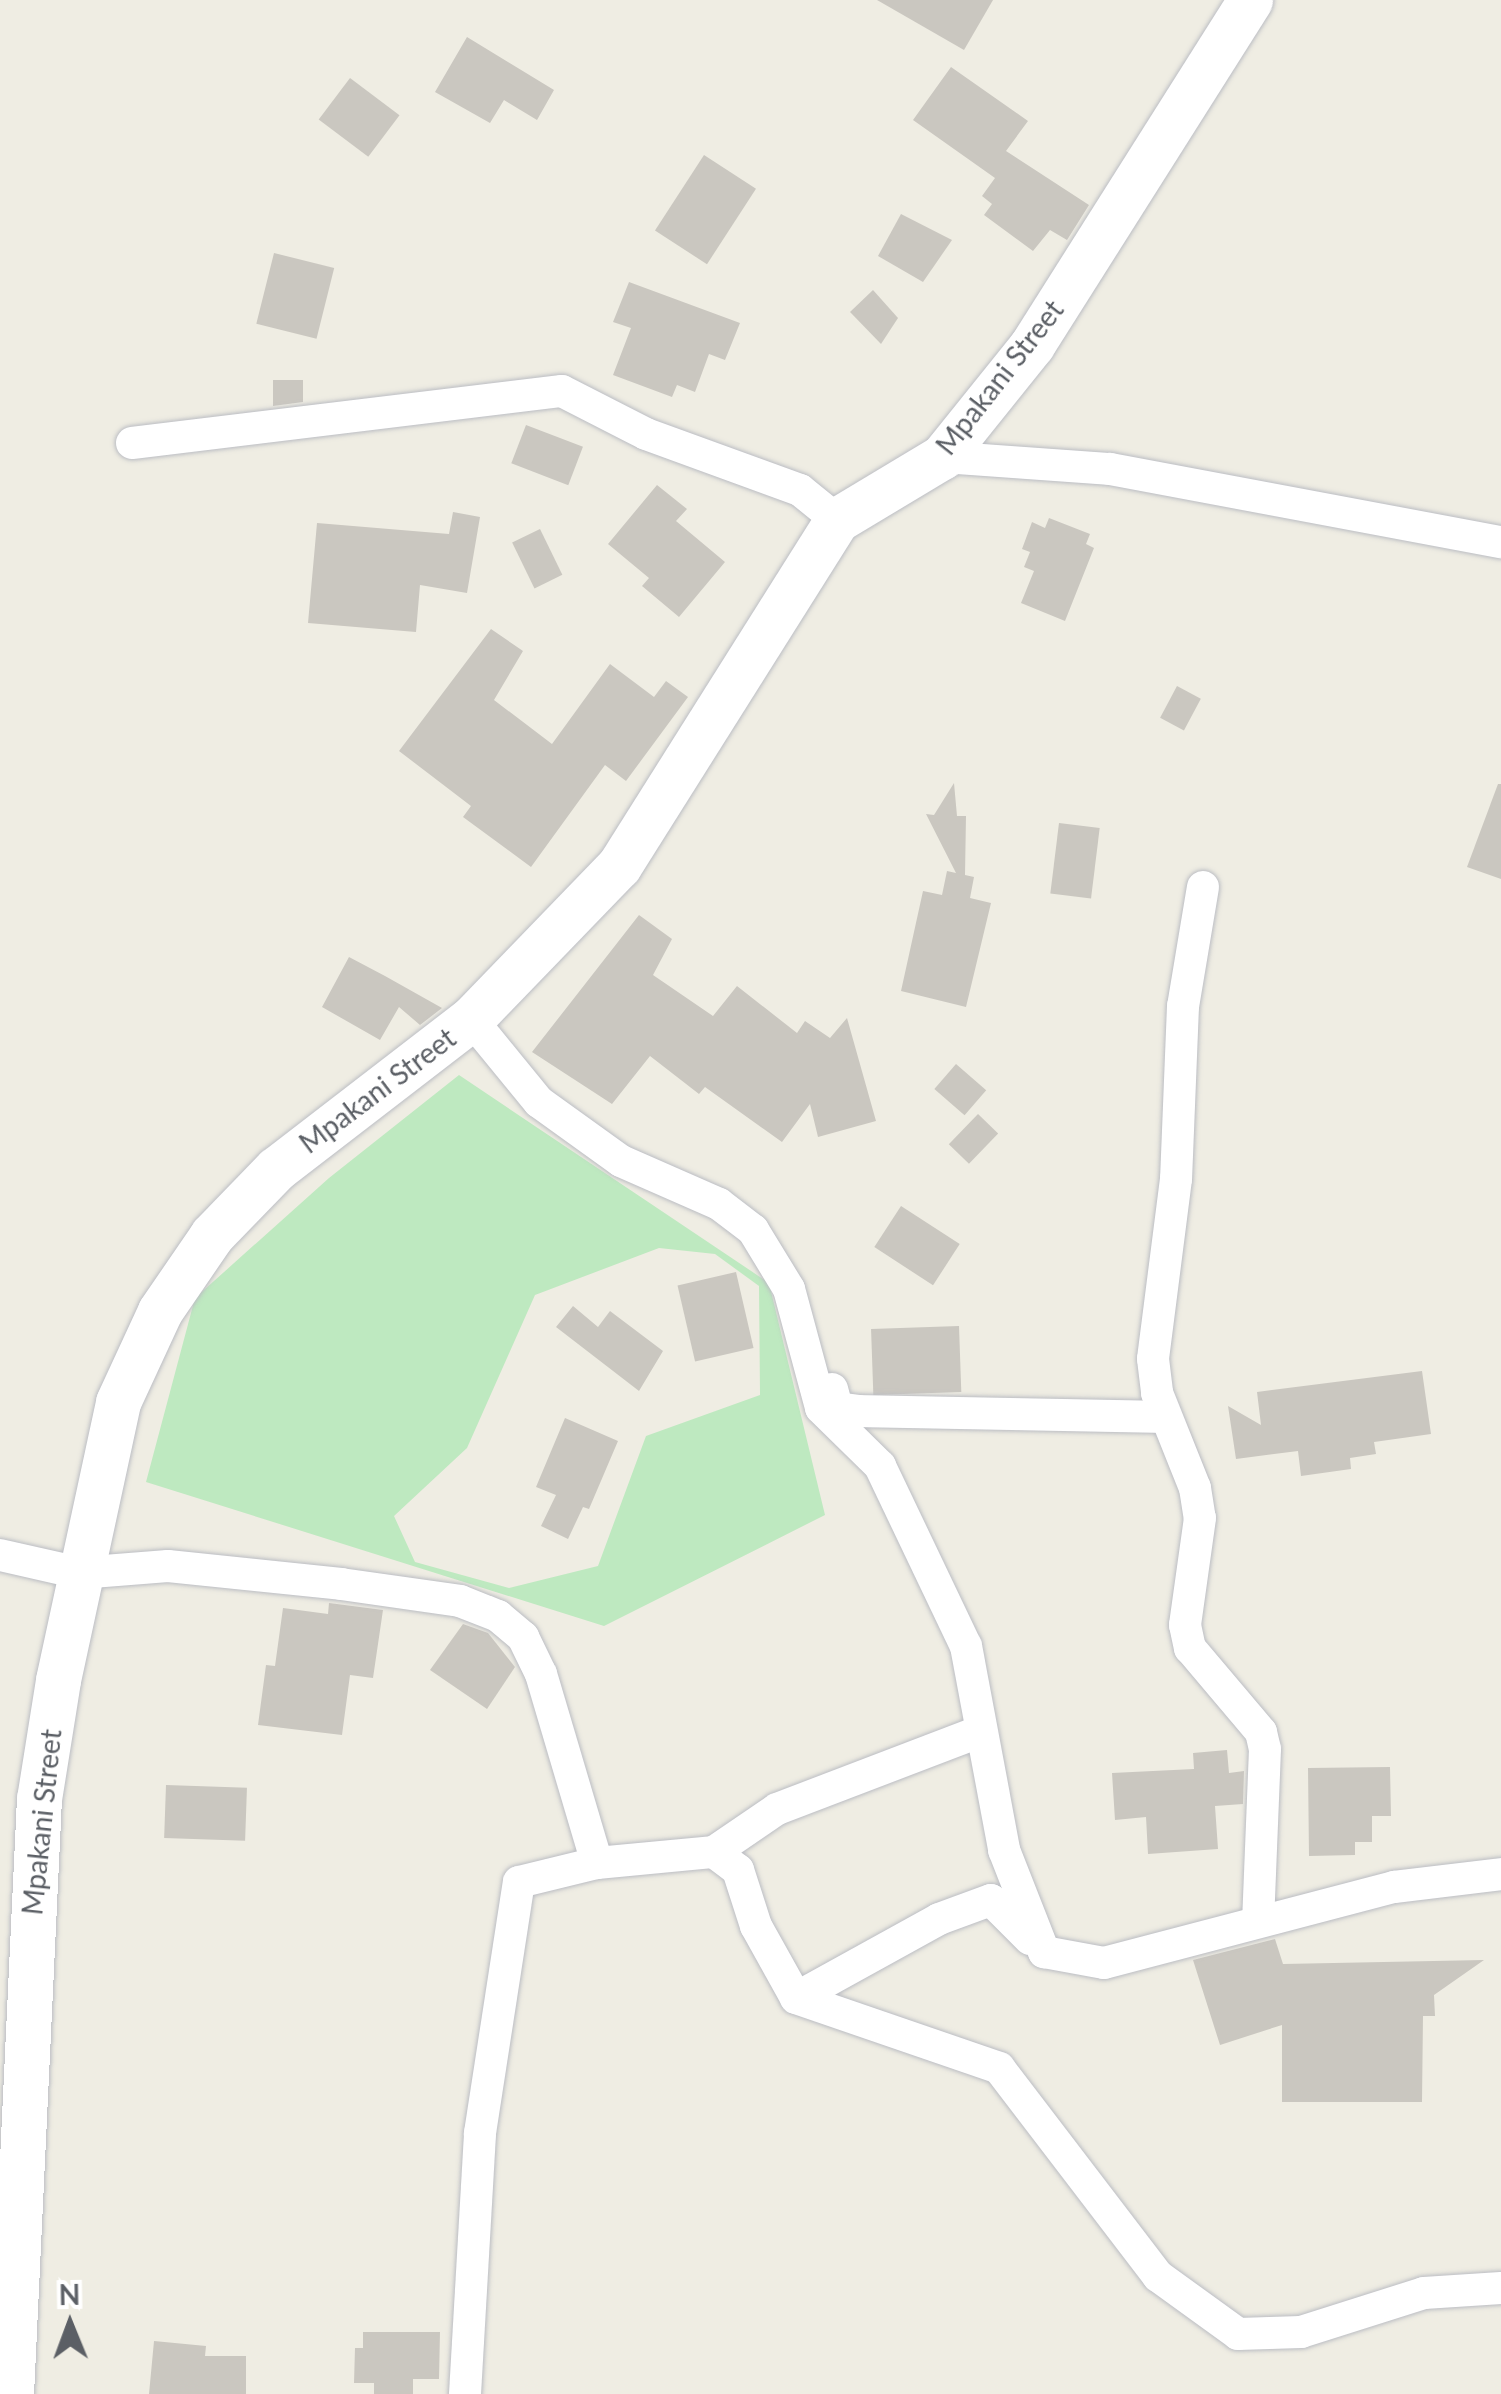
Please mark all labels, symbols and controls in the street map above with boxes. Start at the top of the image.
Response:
street label: Mpakani Street [928,293,1070,461]
street label: Mpakani Street [292,1020,462,1160]
street label: Mpakani Street [15,1727,67,1917]
north arrow [20,2274,120,2374]
text: N [58,2277,81,2311]

